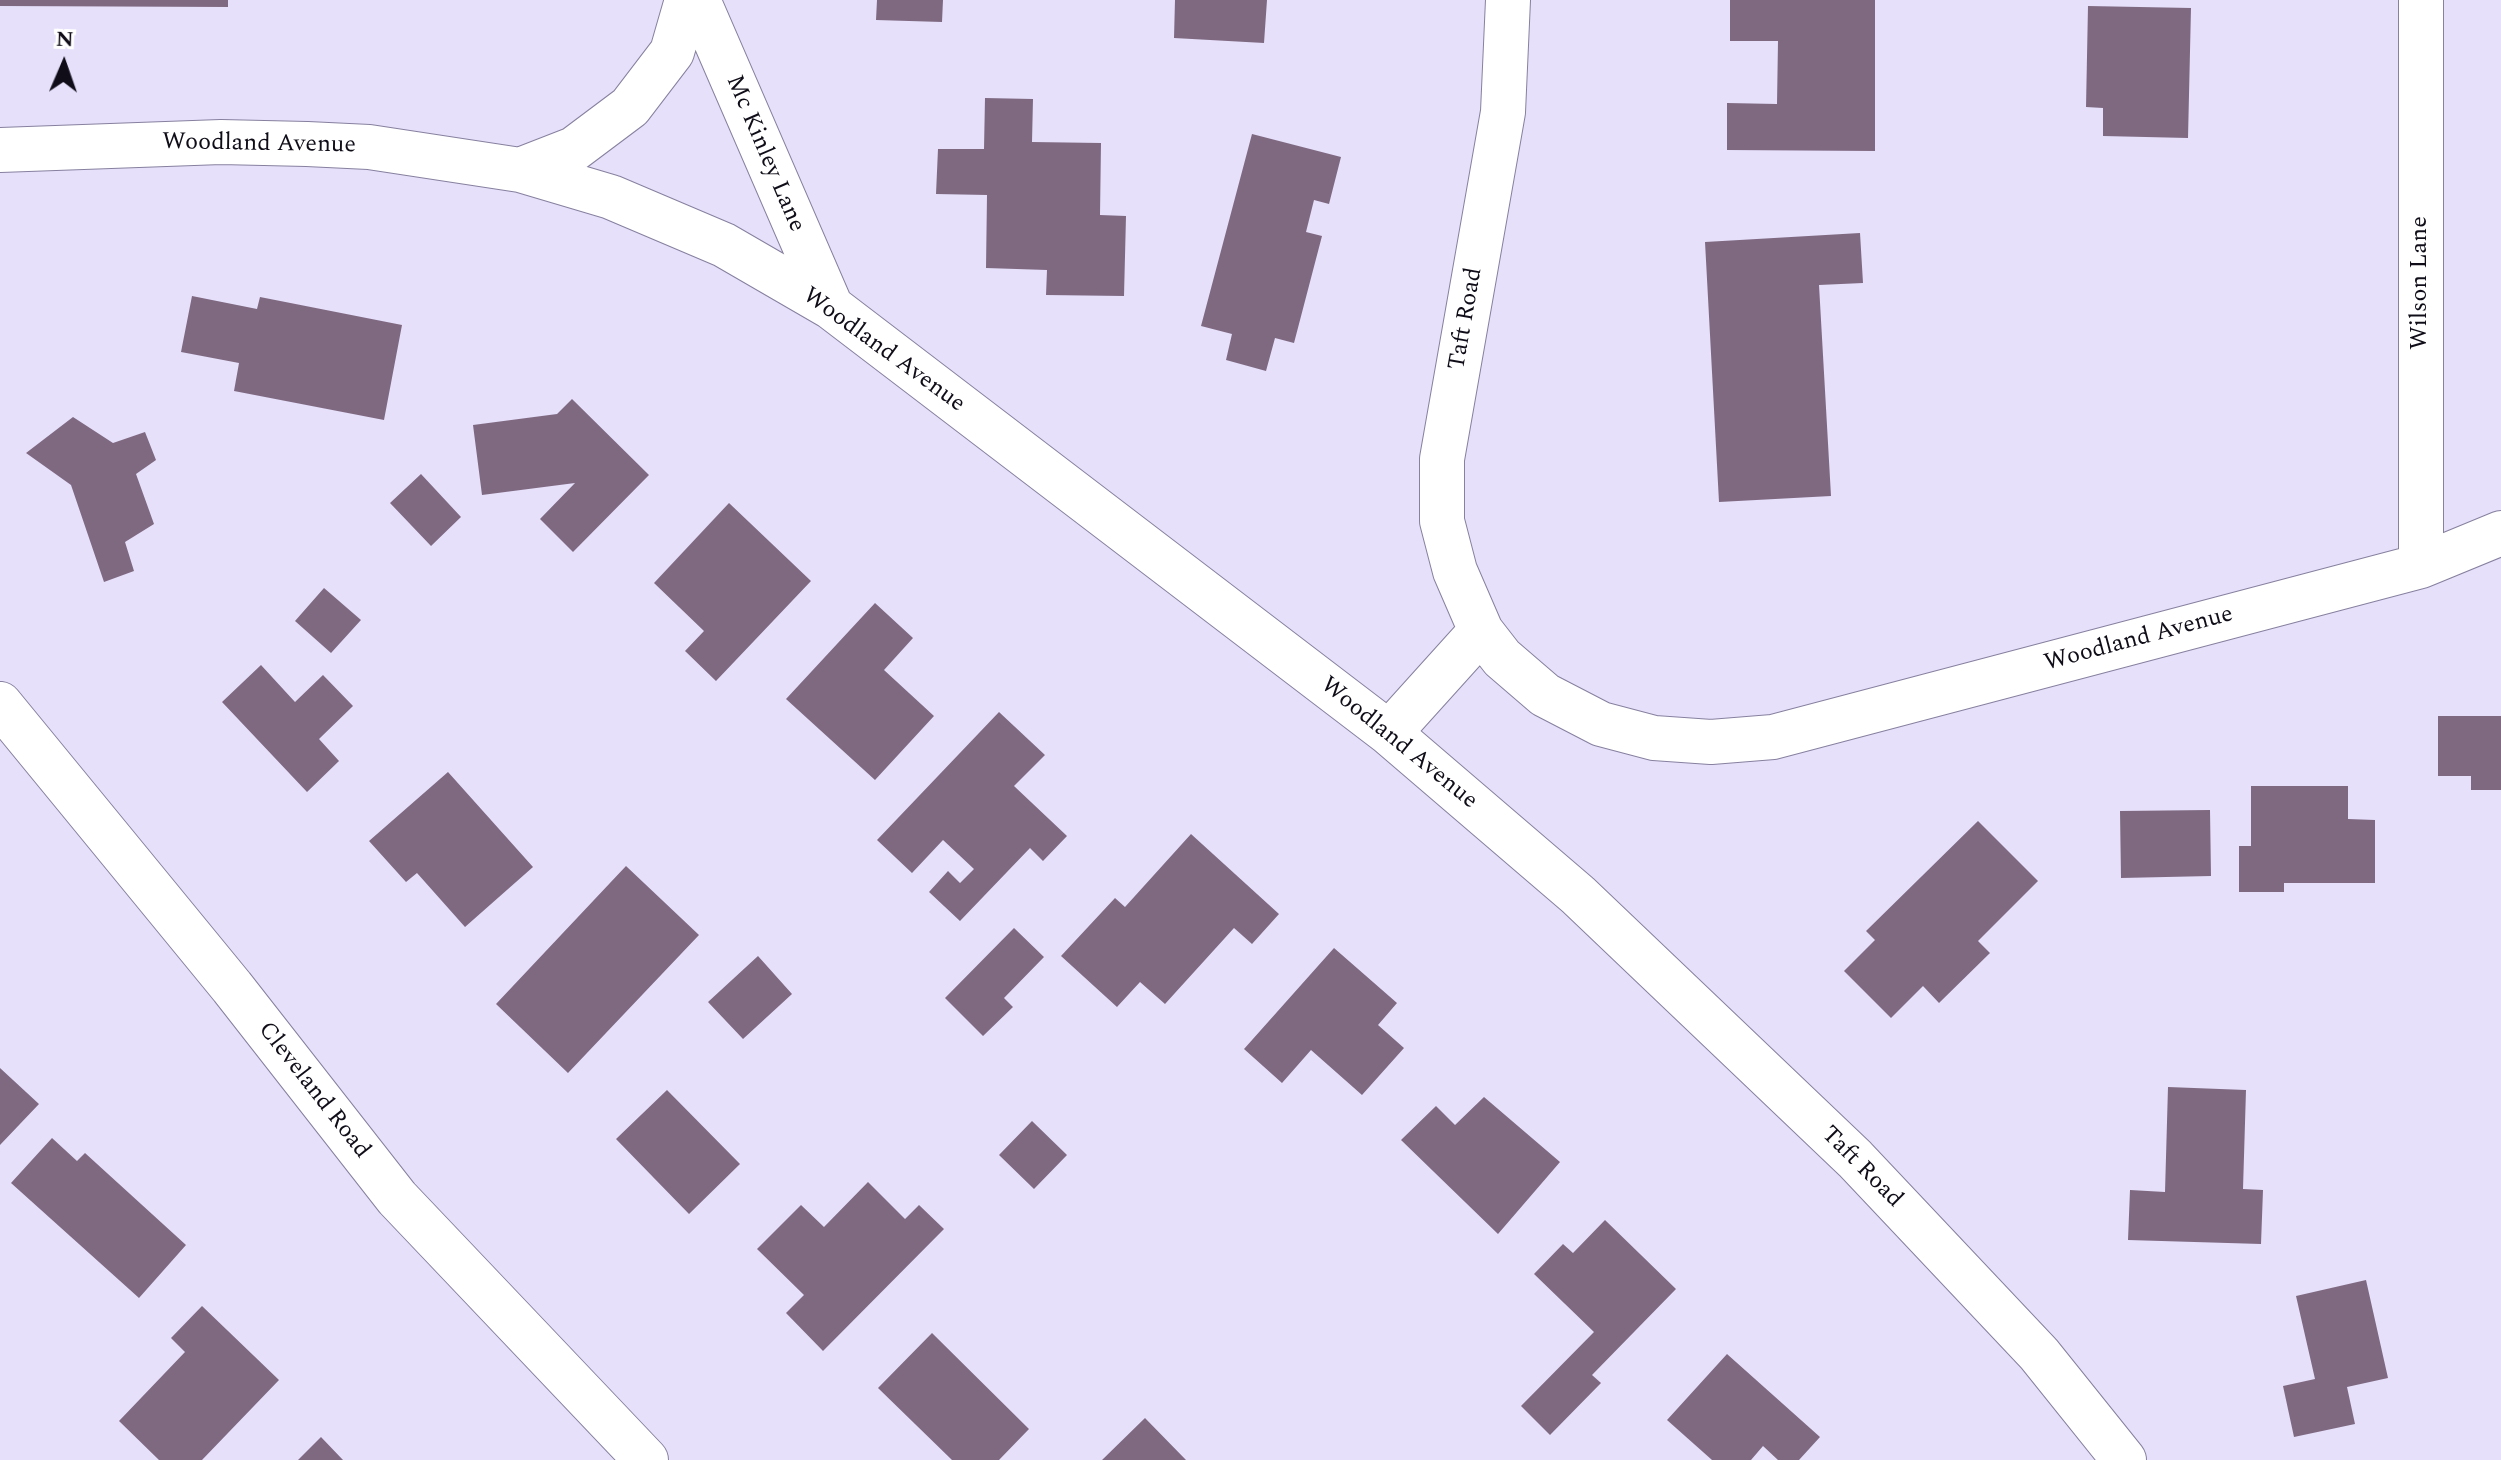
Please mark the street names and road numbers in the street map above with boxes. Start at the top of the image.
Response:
street label: Mc Kinley Lane [718,71,810,237]
street label: Woodland Avenue [162,129,356,161]
street label: Wilson Lane [2407,216,2435,350]
street label: Taft Road [1444,266,1490,372]
street label: Woodland Avenue [796,282,970,420]
street label: Woodland Avenue [2042,601,2236,679]
street label: Woodland Avenue [1314,672,1482,816]
street label: Cleveland Road [251,1017,375,1165]
street label: Taft Road [1814,1121,1908,1215]

